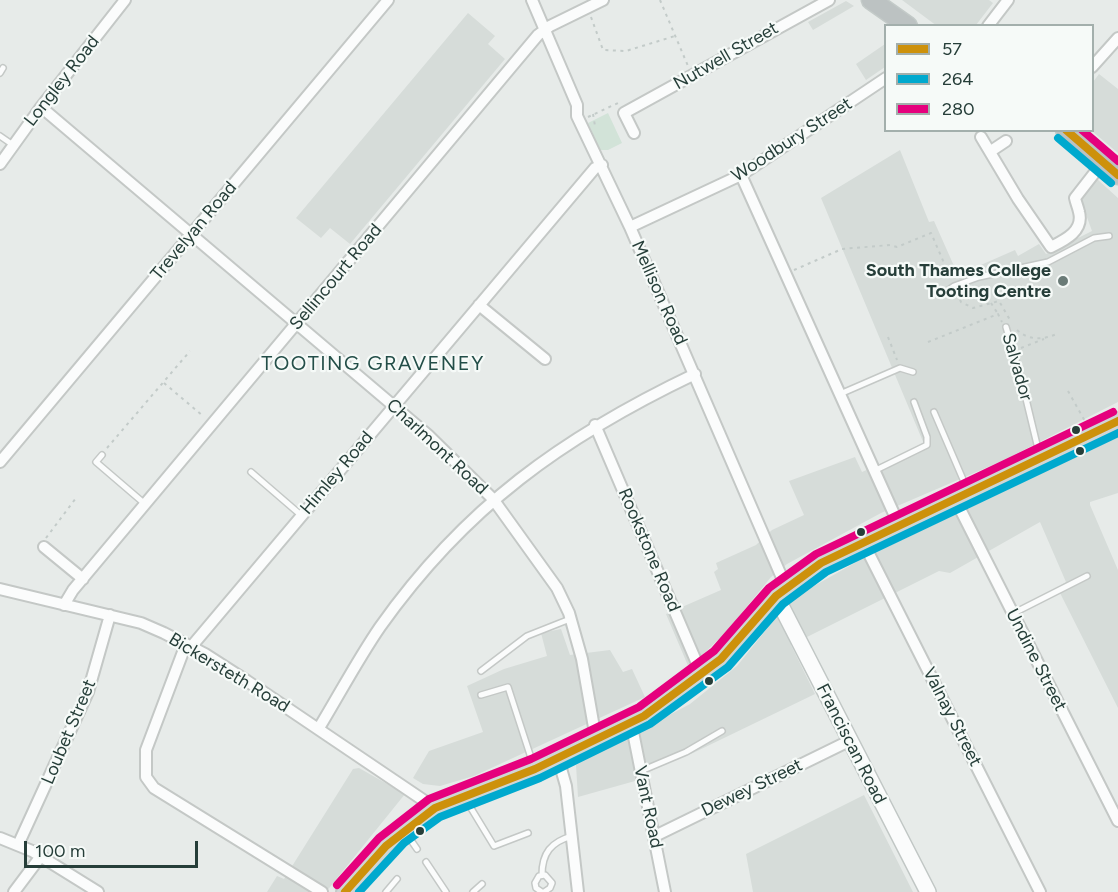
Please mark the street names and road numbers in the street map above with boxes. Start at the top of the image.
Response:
street label: Nutwell Street [670,17,782,95]
street label: Longley Road [20,31,104,131]
street label: Woodbury Street [728,93,856,187]
street label: Trevelyan Road [146,177,242,285]
street label: Sellincourt Road [285,219,387,335]
street label: Mellison Road [626,237,692,349]
street label: Salvador [997,331,1037,403]
street label: Charlmont Road [382,395,492,499]
street label: Himley Road [296,427,378,519]
street label: Rookstone Road [613,485,685,615]
street label: Undine Street [1001,605,1071,715]
street label: Bickersteth Road [165,628,293,718]
street label: Valnay Street [918,664,986,770]
street label: Loubet Street [37,676,101,788]
street label: Franciscan Road [811,680,891,808]
street label: Dewey Street [698,754,806,822]
street label: Vant Road [629,764,667,850]

